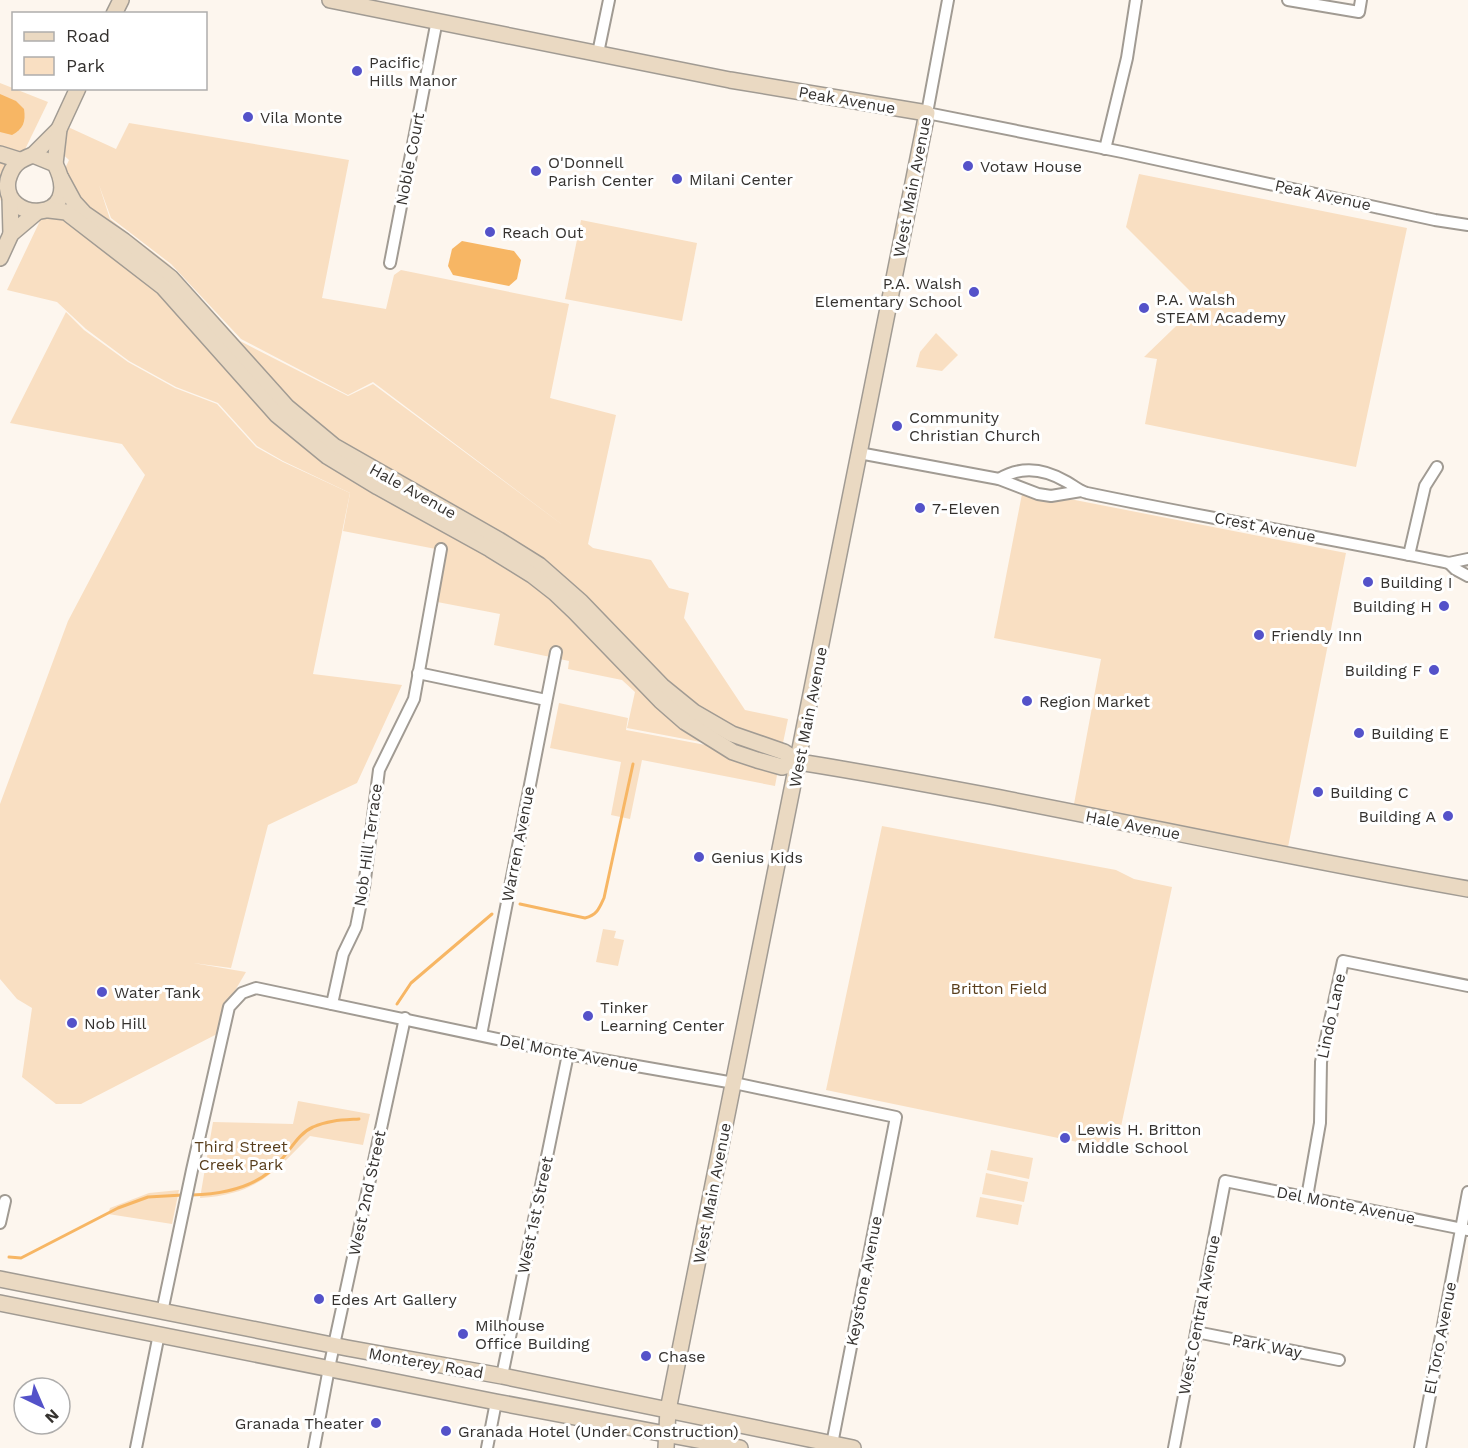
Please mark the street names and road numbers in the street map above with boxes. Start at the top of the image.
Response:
street label: Peak Avenue [797,82,897,118]
street label: Noble Court [392,111,428,207]
street label: West Main Avenue [889,115,935,259]
street label: Peak Avenue [1273,176,1373,214]
street label: Hale Avenue [366,459,460,523]
street label: Crest Avenue [1213,508,1317,546]
street label: West Main Avenue [785,645,831,789]
street label: Nob Hill Terrace [350,782,386,908]
street label: Warren Avenue [497,785,539,903]
street label: Hale Avenue [1084,806,1182,844]
street label: Lindo Lane [1313,972,1349,1060]
street label: Del Monte Avenue [498,1030,640,1076]
street label: West Main Avenue [689,1121,735,1265]
street label: West 2nd Street [344,1128,390,1257]
street label: West 1st Street [513,1154,557,1275]
street label: Del Monte Avenue [1275,1182,1417,1228]
street label: Keystone Avenue [842,1214,886,1348]
street label: West Central Avenue [1174,1233,1224,1397]
street label: El Toro Avenue [1420,1280,1460,1396]
street label: Park Way [1230,1330,1304,1362]
street label: Monterey Road [367,1344,485,1382]

